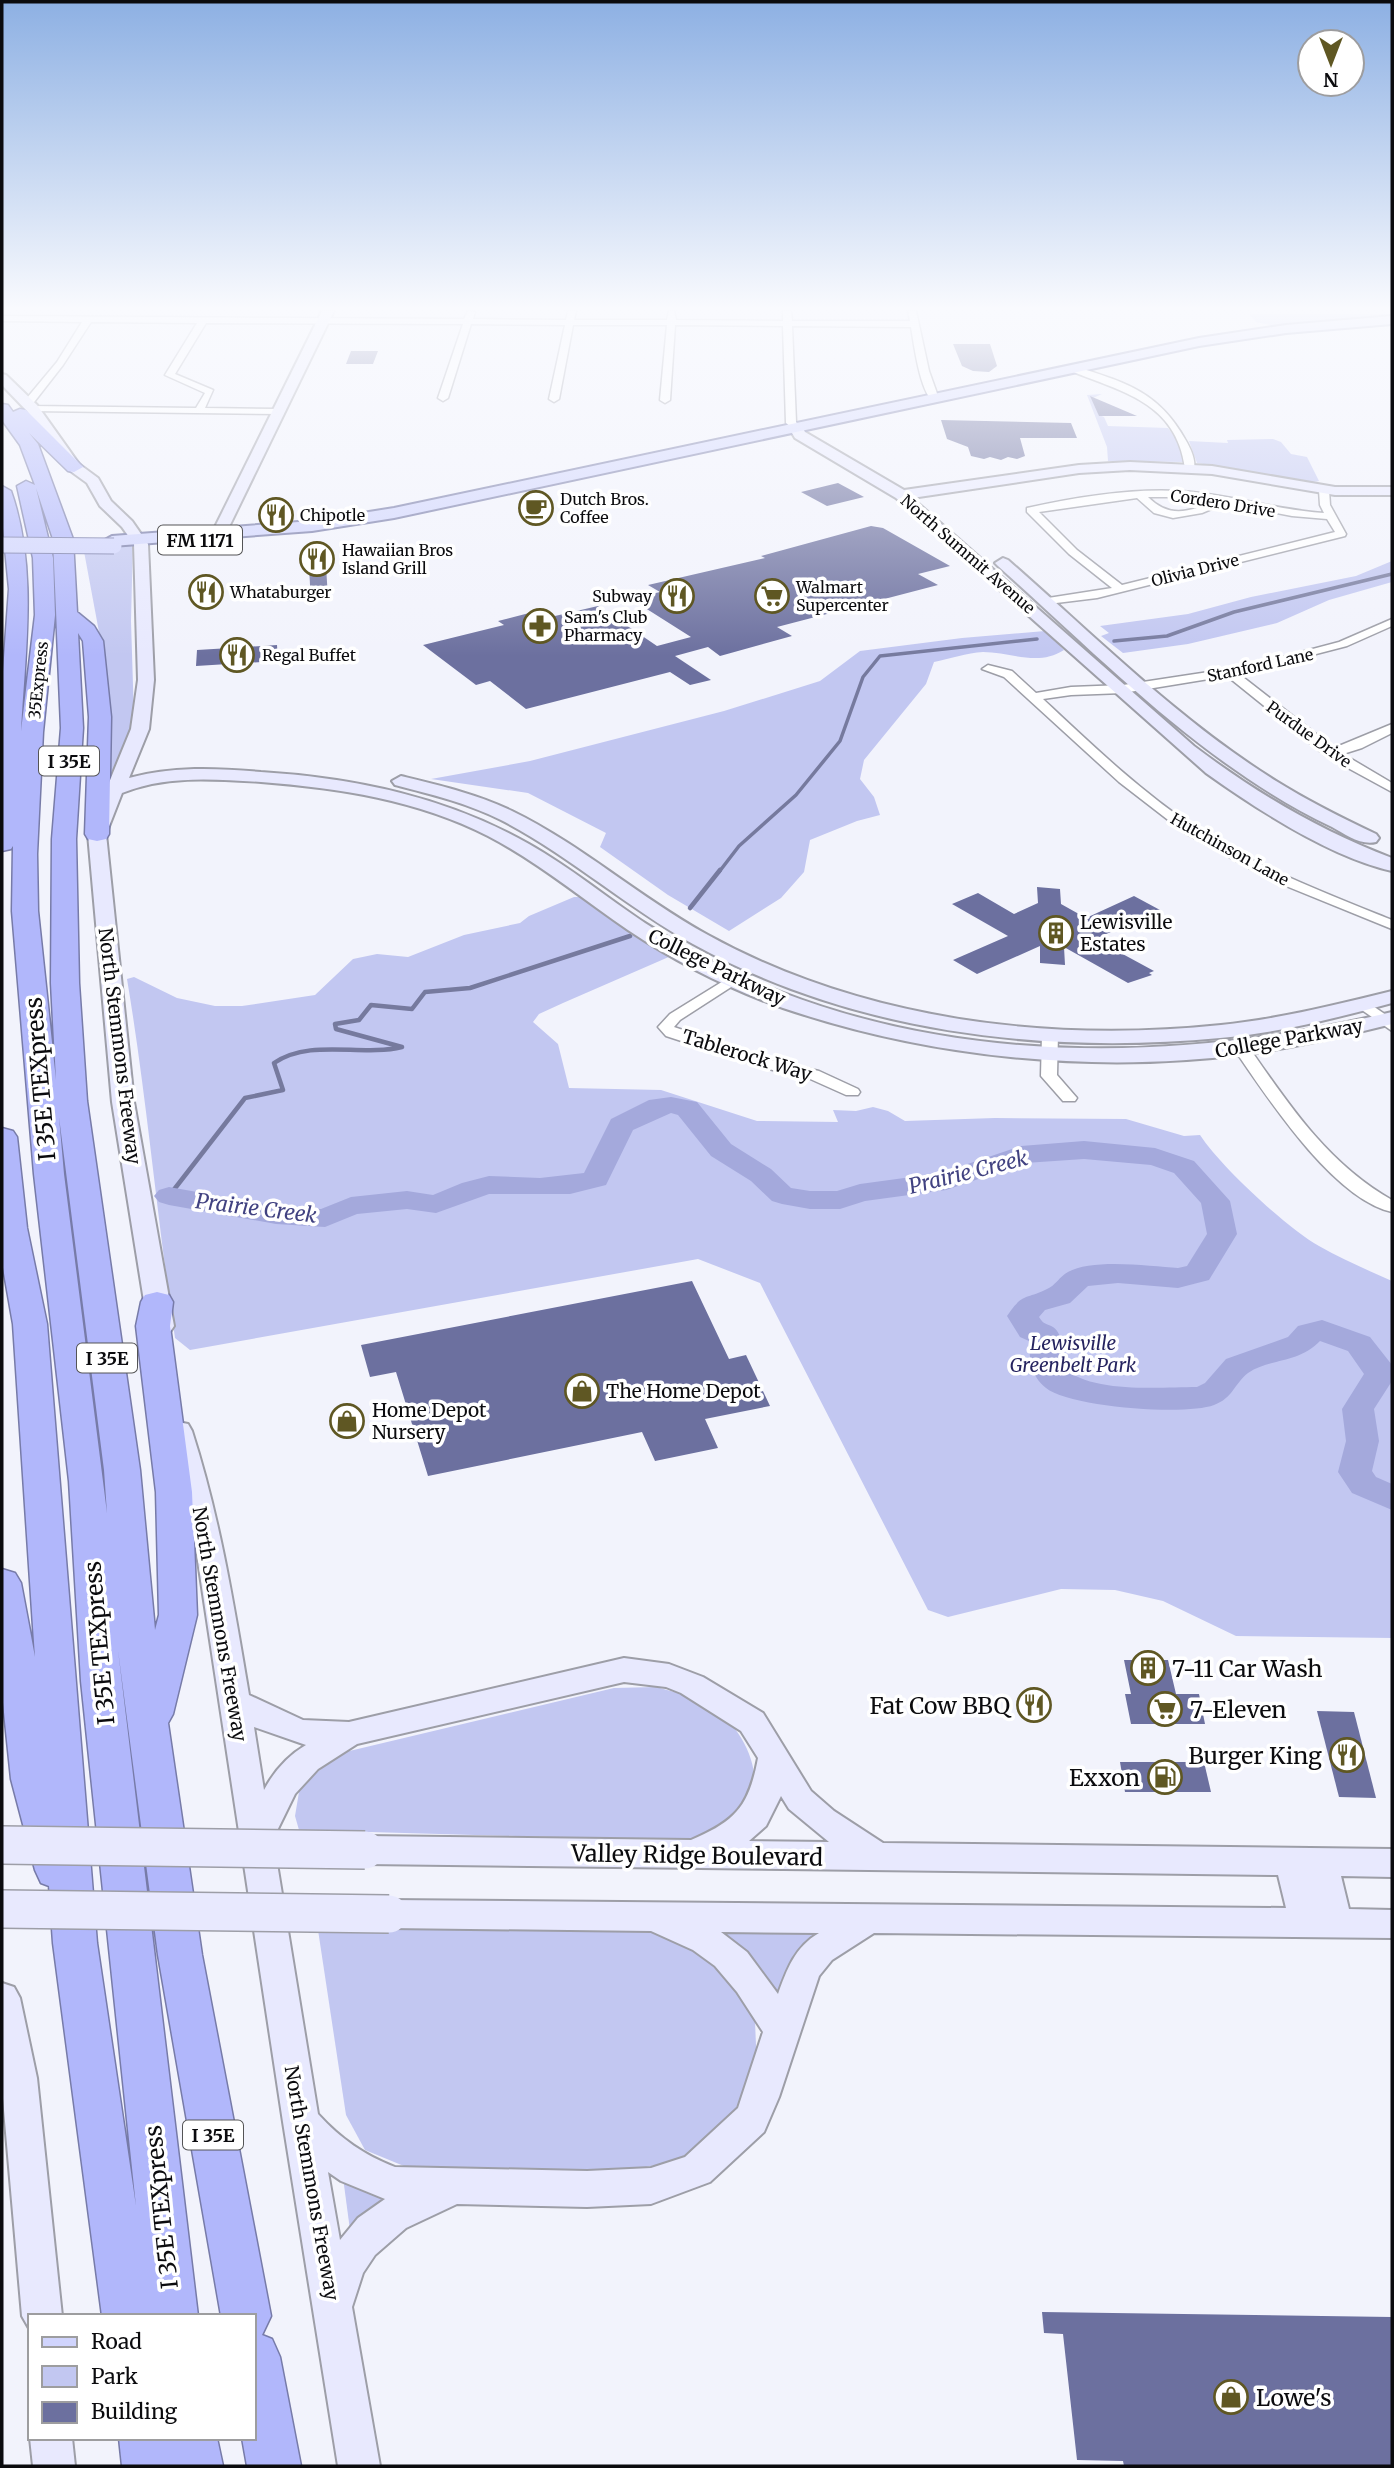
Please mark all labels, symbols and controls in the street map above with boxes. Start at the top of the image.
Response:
north arrow [1296,28,1366,98]
text: N [1323,68,1339,92]
street label: Cordero Drive [1169,485,1277,521]
cafe icon: Dutch Bros. Coffee [517,489,555,527]
place label: Dutch Bros. Coffee [560,489,649,527]
street label: North Summit Avenue [897,490,1039,618]
restaurant icon: Chipotle [257,496,295,534]
place label: Chipotle [300,505,365,525]
road number: FM 1171 [158,526,242,554]
restaurant icon: Hawaiian Bros Island Grill [298,540,336,578]
place label: Hawaiian Bros Island Grill [342,540,453,578]
street label: Olivia Drive [1149,549,1241,591]
restaurant icon: Whataburger [187,573,225,611]
restaurant icon: Subway [658,577,696,615]
supermarket icon: Walmart Supercenter [753,577,791,615]
place label: Walmart Supercenter [795,577,889,615]
place label: Whataburger [229,582,332,602]
place label: Subway [592,586,653,606]
pharmacy icon: Sam's Club Pharmacy [521,607,559,645]
place label: Sam's Club Pharmacy [564,607,648,645]
restaurant icon: Regal Buffet [218,636,256,674]
street label: 35Express [24,640,52,720]
street label: Stanford Lane [1205,644,1315,686]
place label: Regal Buffet [262,645,357,665]
street label: Purdue Drive [1263,696,1355,772]
road number: I 35E [39,746,99,776]
street label: Hutchinson Lane [1167,808,1293,890]
place label: Lewisville Estates [1080,910,1172,956]
building icon: Lewisville Estates [1037,914,1075,952]
street label: College Parkway [644,923,790,1011]
street label: North Stemmons Freeway [94,926,146,1166]
street label: I 35E TEXpress [18,996,62,1162]
street label: College Parkway [1213,1013,1365,1063]
street label: Tablerock Way [679,1024,815,1086]
water label: Prairie Creek [906,1144,1031,1200]
water label: Prairie Creek [194,1187,319,1229]
park label: Lewisville Greenbelt Park [1010,1331,1137,1377]
road number: I 35E [77,1344,137,1372]
shop icon: The Home Depot [563,1372,601,1410]
place label: The Home Depot [606,1379,761,1403]
place label: Home Depot Nursery [372,1398,487,1444]
shop icon: Home Depot Nursery [328,1402,366,1440]
street label: North Stemmons Freeway [188,1505,252,1743]
street label: I 35E TEXpress [77,1560,121,1726]
building icon: 7-11 Car Wash [1129,1649,1167,1687]
place label: 7-11 Car Wash [1172,1654,1323,1683]
restaurant icon: Fat Cow BBQ [1015,1686,1053,1724]
supermarket icon: 7-Eleven [1146,1690,1184,1728]
place label: Fat Cow BBQ [870,1691,1012,1720]
place label: 7-Eleven [1190,1695,1287,1724]
restaurant icon: Burger King [1328,1736,1366,1774]
place label: Burger King [1188,1741,1322,1770]
fuel station icon: Exxon [1146,1758,1184,1796]
place label: Exxon [1069,1763,1140,1792]
street label: Valley Ridge Boulevard [570,1838,823,1872]
street label: North Stemmons Freeway [280,2064,344,2302]
road number: I 35E [183,2120,243,2150]
street label: I 35E TEXpress [138,2124,184,2290]
legend [28,2314,256,2440]
text: Road [91,2328,142,2355]
text: Park [91,2363,138,2390]
shop icon: Lowe's [1212,2378,1250,2416]
place label: Lowe's [1256,2383,1332,2412]
text: Building [91,2398,178,2425]

